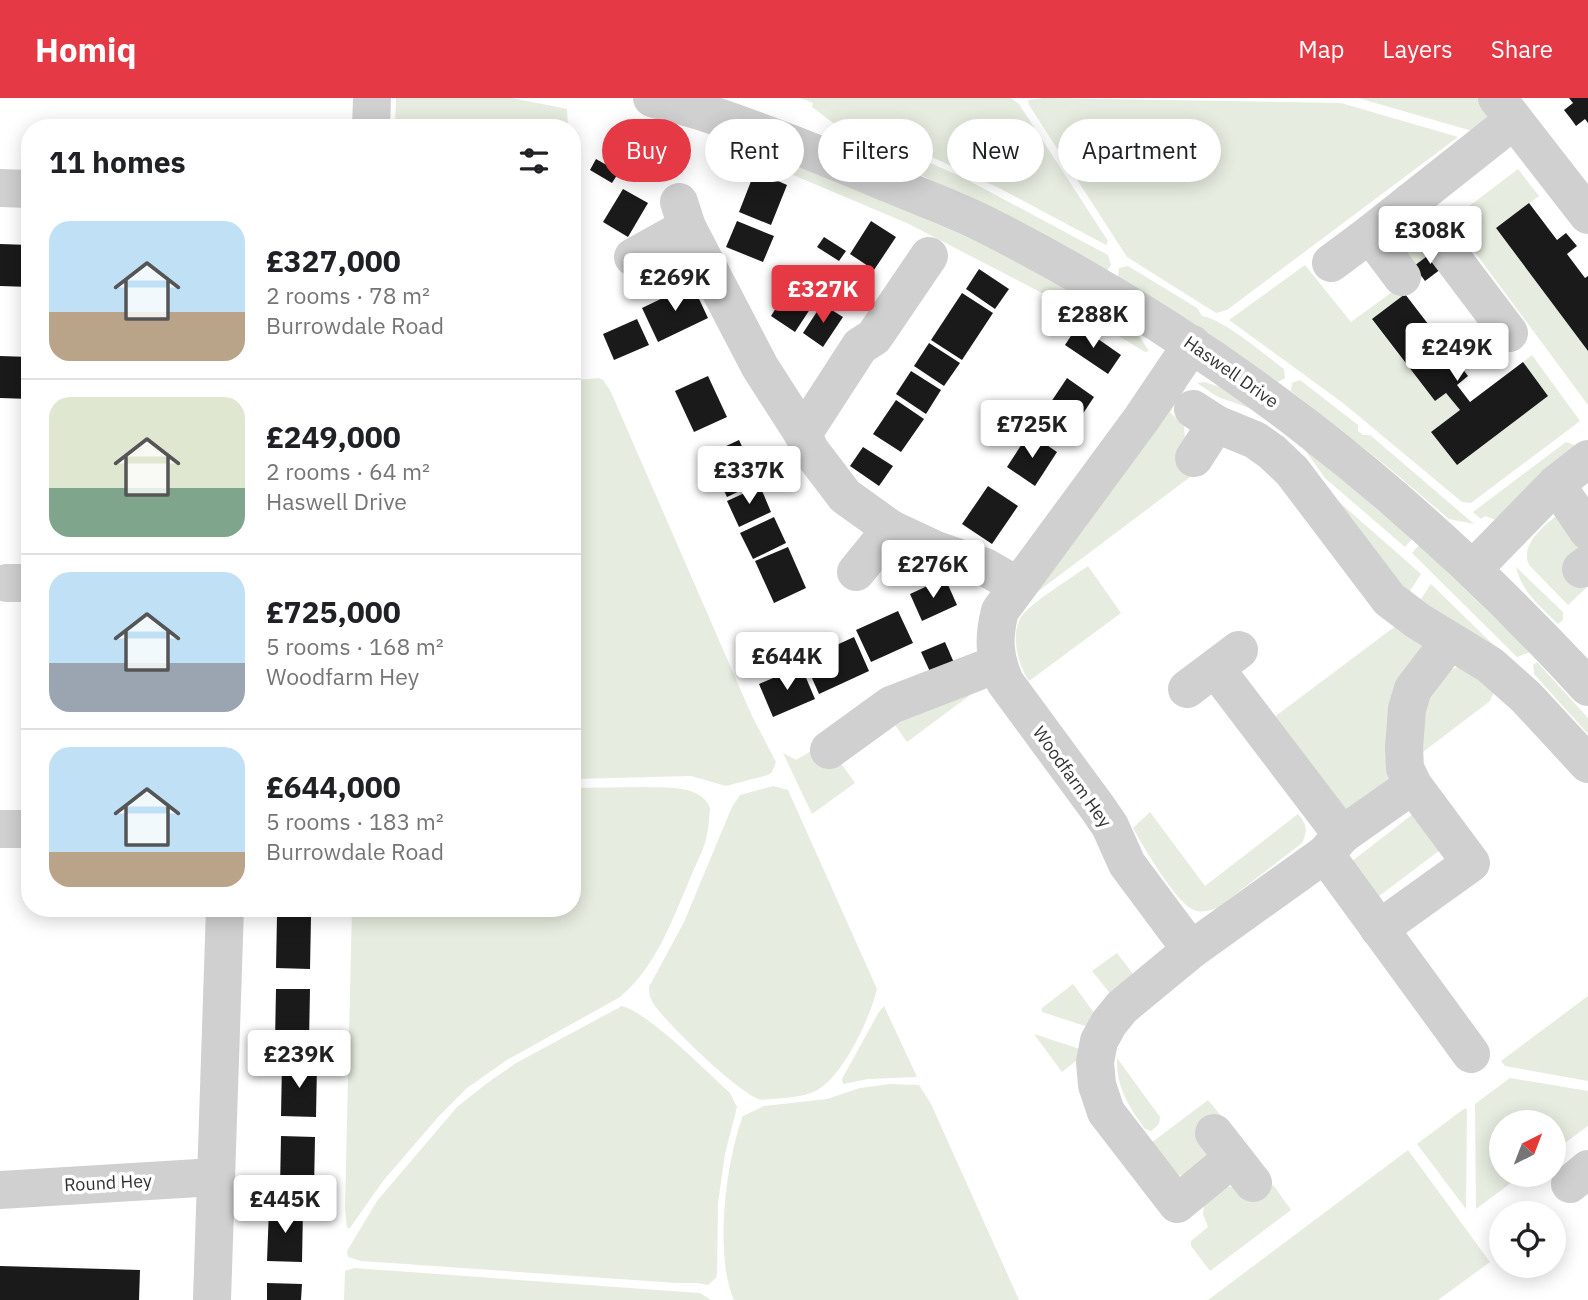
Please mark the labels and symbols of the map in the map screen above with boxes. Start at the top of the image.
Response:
pin: £308K [1381,206,1479,266]
pin: £269K [626,254,724,313]
pin: £327K [774,266,872,325]
pin: £288K [1044,290,1142,350]
pin: £249K [1408,324,1506,383]
street label: Haswell Drive [1180,331,1283,413]
pin: £725K [983,400,1081,460]
pin: £337K [700,446,798,506]
pin: £276K [884,540,982,600]
pin: £644K [738,632,836,692]
street label: Woodfarm Hey [1028,721,1117,832]
pin: £239K [250,1030,348,1090]
north arrow [1489,1110,1566,1186]
street label: Round Hey [63,1169,153,1196]
pin: £445K [236,1176,334,1235]

